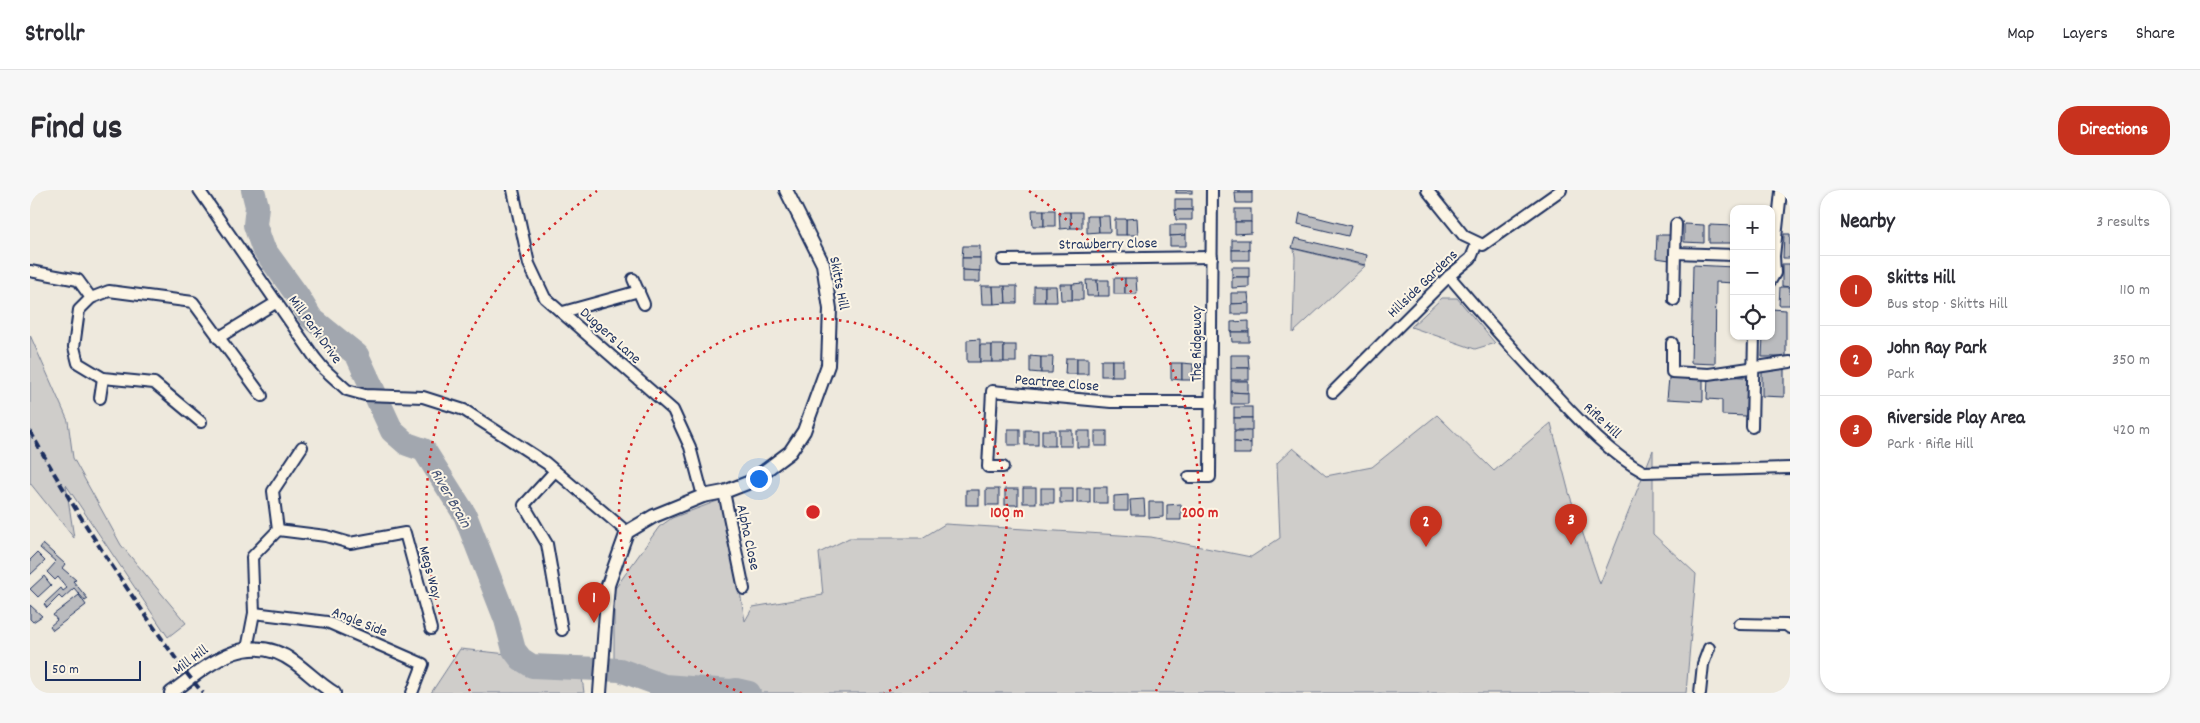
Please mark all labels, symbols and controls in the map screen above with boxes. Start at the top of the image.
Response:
text: Strollr [25,18,84,52]
text: Map [2007,22,2034,47]
text: Layers [2062,22,2108,47]
text: Share [2136,22,2175,47]
text: Find us [30,105,122,155]
button: Directions [2058,106,2170,155]
map controls [1730,205,1775,340]
button: + [1730,205,1775,250]
text: Nearby [1840,208,1895,238]
text: 3 results [2096,211,2150,234]
street label: Strawberry Close [1058,233,1158,257]
street label: Hillside Gardens [1383,245,1464,324]
button: − [1730,250,1775,295]
street label: Skitts Hill [822,255,854,312]
text: Skitts Hill [1887,266,1955,293]
text: 1 [1854,279,1858,302]
text: 110 m [2120,279,2150,302]
street label: Mill Park Drive [282,291,347,369]
text: Bus stop · Skitts Hill [1887,293,2008,316]
button: locate [1730,295,1775,340]
street label: Duggers Lane [574,303,646,370]
street label: The Ridgeway [1187,305,1209,382]
text: John Ray Park [1887,336,1987,363]
text: 2 [1853,349,1860,372]
text: 350 m [2112,349,2150,372]
text: Park [1887,363,1914,386]
street label: Peartree Close [1014,369,1100,399]
street label: Rifle Hill [1578,398,1626,445]
text: Riverside Play Area [1887,406,2025,433]
text: 3 [1852,419,1860,442]
text: 420 m [2113,419,2150,442]
text: Park · Rifle Hill [1887,433,1973,456]
water label: River Brain [424,464,476,533]
your location [746,466,772,492]
street label: Alpha Close [729,503,765,573]
centre of rings [804,503,822,521]
text: 100 m [990,503,1024,525]
text: 200 m [1182,503,1218,525]
pin: 3 [1555,504,1587,545]
pin: 2 [1410,506,1442,547]
street label: Megs Way [412,544,447,602]
pin: 1 [578,582,610,623]
street label: Angle Side [328,602,391,644]
street label: Mill Hill [169,640,214,681]
scale bar [45,658,141,681]
text: 50 m [52,660,79,680]

